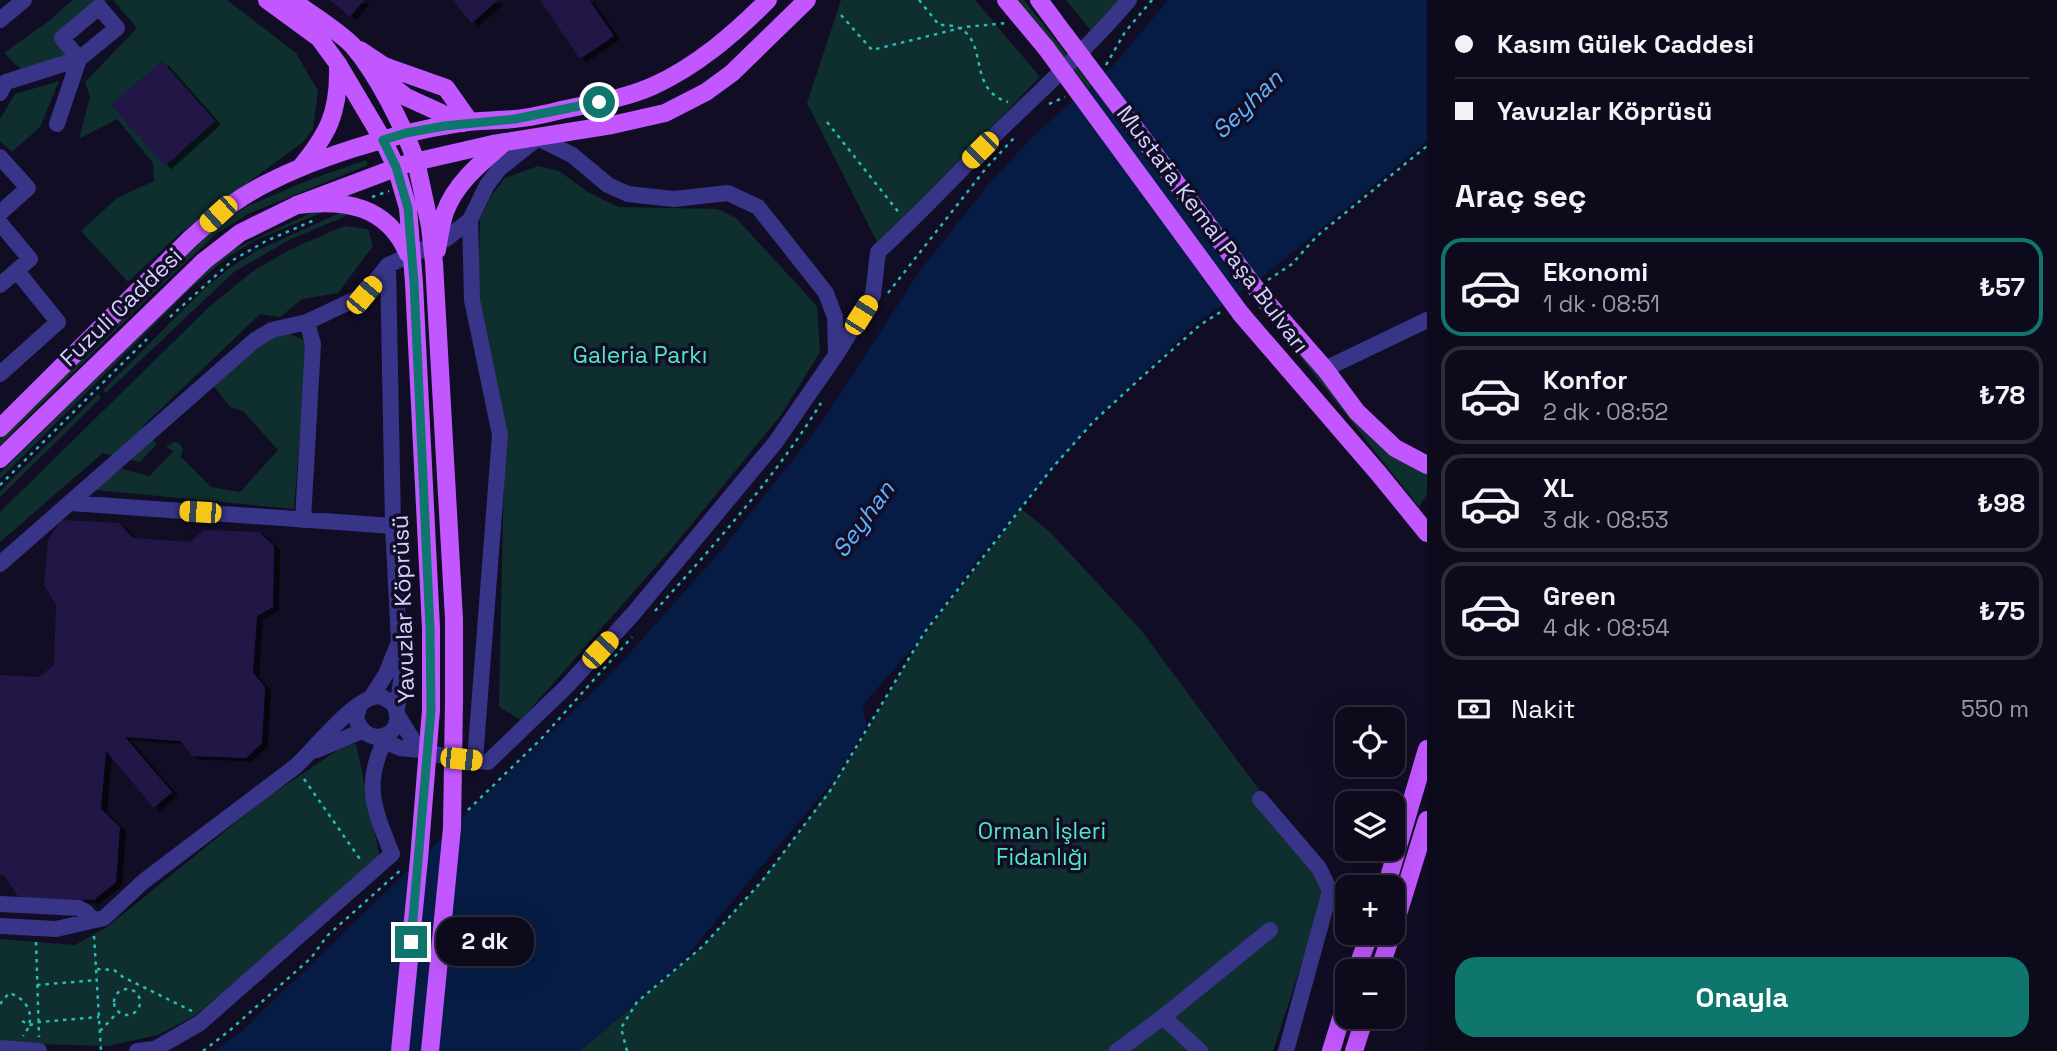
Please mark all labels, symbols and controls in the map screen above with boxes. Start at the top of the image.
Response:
text: Kasım Gülek Caddesi [1497,27,1754,61]
water label: Seyhan [1205,62,1290,145]
route start [583,86,615,118]
text: Yavuzlar Köprüsü [1497,94,1712,128]
street label: Mustafa Kemal Paşa Bulvarı [1110,99,1316,359]
car [958,128,1003,172]
text: Araç seç [1455,176,1587,216]
car [196,192,241,236]
street label: Fuzuli Caddesi [54,241,188,373]
text: Ekonomi [1543,255,1648,289]
icon: car [1459,256,1522,319]
text: ₺57 [1979,270,2025,304]
car [343,272,386,318]
text: 1 dk · 08:51 [1543,289,1660,319]
car [841,292,882,338]
park label: Galeria Parkı [573,340,707,370]
text: Konfor [1543,363,1628,397]
icon: car [1459,364,1522,427]
text: ₺78 [1979,378,2025,412]
text: 2 dk · 08:52 [1543,397,1668,427]
text: XL [1543,471,1574,505]
icon: car [1459,472,1522,535]
water label: Seyhan [825,474,902,563]
text: ₺98 [1977,486,2025,520]
car [179,500,222,524]
text: 3 dk · 08:53 [1543,505,1669,535]
street label: Yavuzlar Köprüsü [385,514,421,704]
text: Green [1543,579,1616,613]
icon: car [1459,580,1522,643]
text: ₺75 [1979,594,2025,628]
text: 4 dk · 08:54 [1543,613,1670,643]
car [578,627,623,673]
icon: cash [1455,690,1493,728]
text: Nakit [1511,692,1576,726]
text: 550 m [1961,694,2029,724]
map controls [1335,707,1405,1029]
button: locate [1335,707,1405,777]
car [440,746,483,772]
button: layers [1335,791,1405,861]
park label: Orman İşleri Fidanlığı [978,816,1106,872]
button: + [1335,875,1405,945]
callout: 2 dk [436,918,534,967]
route end [395,926,427,958]
text: 2 dk [461,926,509,956]
button: Onayla [1455,957,2029,1037]
button: − [1335,959,1405,1029]

